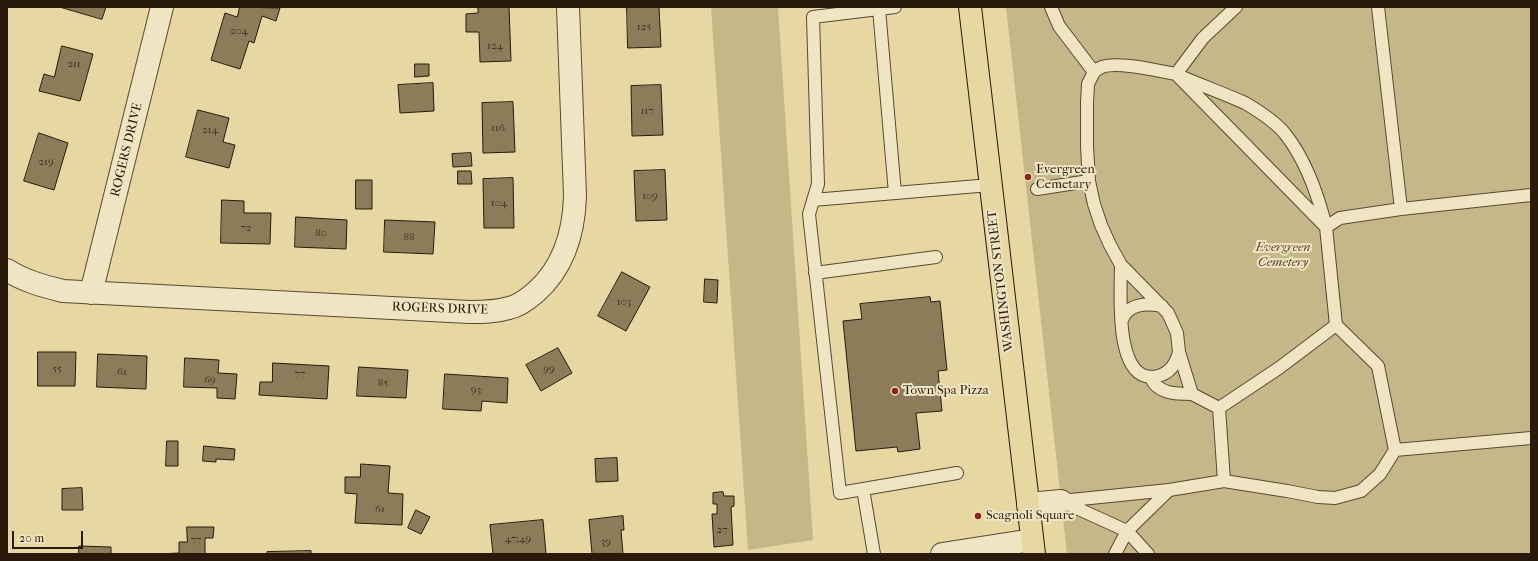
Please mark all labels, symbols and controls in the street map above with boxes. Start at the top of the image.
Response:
house number: 125 [637,20,651,34]
house number: 204 [230,24,248,38]
house number: 124 [487,39,503,53]
house number: 211 [67,57,81,71]
street label: ROGERS DRIVE [108,101,146,199]
house number: 117 [640,104,654,118]
house number: 116 [491,121,505,135]
house number: 214 [202,123,218,137]
house number: 219 [38,155,54,169]
place label: Evergreen Cemetary [1036,162,1095,193]
marker: Evergreen Cemetary [1023,172,1033,182]
house number: 109 [642,189,658,203]
house number: 104 [491,196,507,210]
street label: WASHINGTON STREET [985,209,1017,353]
house number: 72 [241,221,251,235]
house number: 80 [315,226,327,240]
house number: 88 [403,230,415,244]
park label: Evergreen Cemetery [1255,240,1311,271]
house number: 103 [617,295,631,309]
street label: ROGERS DRIVE [392,300,488,318]
house number: 55 [52,362,62,376]
house number: 99 [543,362,555,376]
house number: 61 [117,365,127,379]
house number: 77 [295,367,305,381]
house number: 69 [204,373,216,387]
house number: 85 [378,376,388,390]
house number: 93 [471,383,481,397]
place label: Town Spa Pizza [903,383,989,399]
marker: Town Spa Pizza [890,386,900,396]
house number: 61 [375,502,385,516]
place label: Scagnoli Square [986,508,1074,524]
marker: Scagnoli Square [973,511,983,521]
scale bar [14,523,85,549]
house number: 27 [717,523,727,537]
text: 20 m [19,531,44,545]
house number: 47;49 [505,532,531,546]
house number: 77 [191,533,201,547]
house number: 39 [601,535,611,549]

